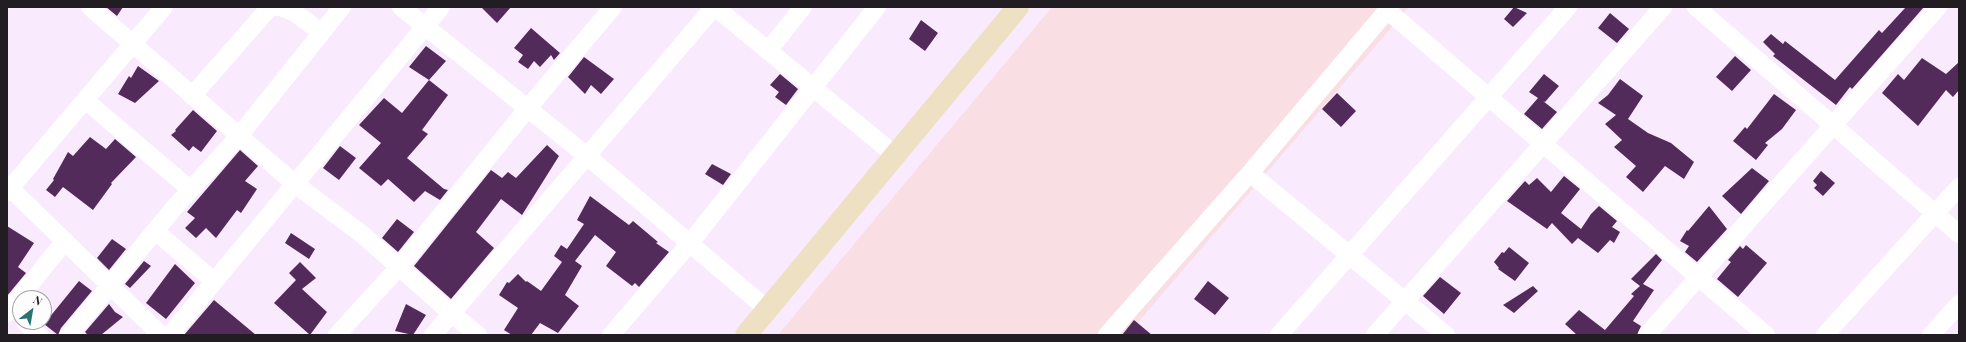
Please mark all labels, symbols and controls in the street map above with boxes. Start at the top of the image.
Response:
north arrow [12,290,52,330]
text: N [31,292,45,309]

